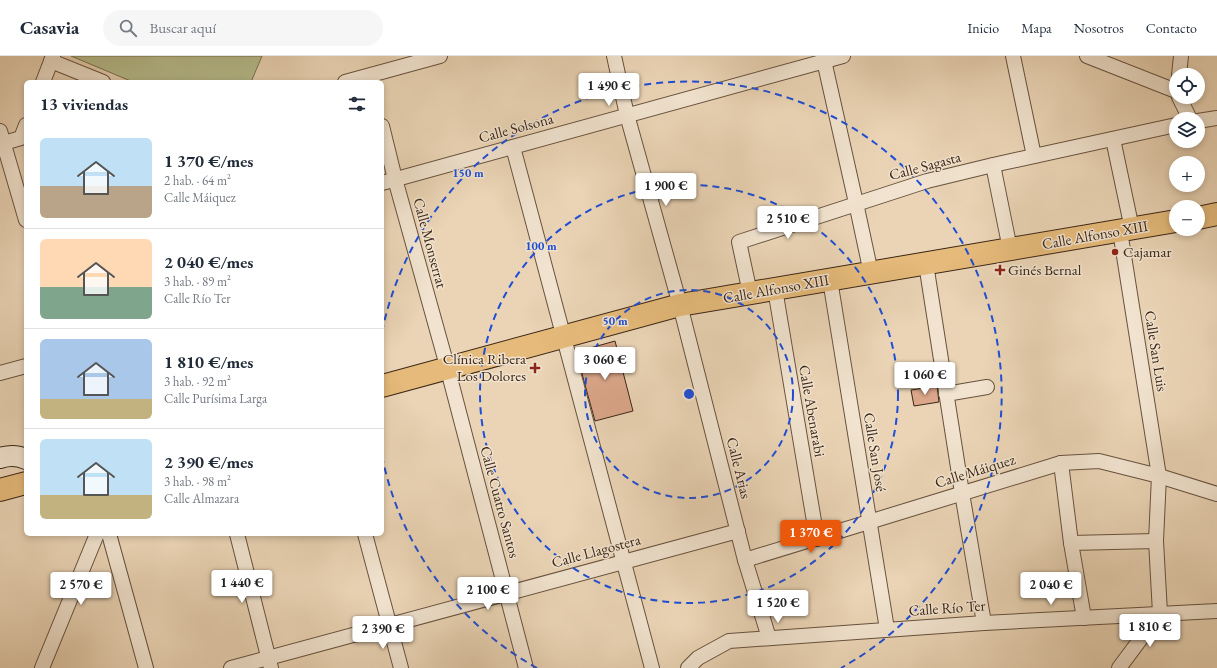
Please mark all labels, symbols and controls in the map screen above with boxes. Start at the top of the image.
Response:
search box [103,10,383,46]
text: Casavia [20,15,79,40]
icon: search [117,17,139,39]
text: Buscar aquí [149,18,216,37]
text: Inicio [968,19,999,37]
text: Mapa [1021,19,1052,37]
text: Nosotros [1074,19,1124,37]
text: Contacto [1146,19,1197,37]
map controls [1169,68,1205,236]
button: locate [1169,68,1205,104]
pin: 1 490 € [572,73,646,107]
text: 1 490 € [587,77,631,94]
text: 13 viviendas [40,93,128,115]
icon: filters [346,93,368,115]
street label: Calle Solsona [476,108,555,147]
button: layers [1169,112,1205,148]
street label: Calle Sagasta [887,147,963,184]
text: 1 370 €/mes [164,150,253,172]
icon: home [72,154,120,202]
button: + [1169,156,1205,192]
text: 150 m [452,165,484,181]
text: 2 hab. · 64 m² [164,172,231,189]
pin: 1 900 € [629,173,703,207]
text: 1 900 € [644,177,688,194]
text: Calle Máiquez [164,189,236,206]
street label: Calle Monserrat [409,196,452,290]
button: − [1169,200,1205,236]
pin: 2 510 € [751,206,825,240]
text: 2 510 € [766,210,810,227]
street label: Calle Alfonso XIII [1040,216,1150,253]
text: 100 m [525,238,557,254]
place label: Cajamar [1123,242,1172,261]
marker: Cajamar [1110,247,1120,257]
text: 2 040 €/mes [164,251,253,273]
icon: home [72,255,120,303]
place label: Ginés Bernal [1008,260,1082,279]
marker: Ginés Bernal [995,265,1005,275]
street label: Calle Alfonso XIII [721,270,831,307]
text: 3 hab. · 89 m² [164,273,231,290]
text: Calle Río Ter [164,290,231,307]
street label: Calle San Luis [1141,309,1172,393]
text: 50 m [602,313,628,329]
pin: 3 060 € [568,347,642,381]
place label: Clínica Ribera Los Dolores [443,349,526,385]
text: 1 810 €/mes [164,351,253,373]
text: 3 060 € [583,351,627,368]
icon: home [72,355,120,403]
marker: Clínica Ribera Los Dolores [529,362,541,374]
pin: 1 060 € [888,362,962,396]
street label: Calle Abenarabi [795,363,830,459]
text: 1 060 € [903,366,947,383]
text: 3 hab. · 92 m² [164,373,231,390]
centre of rings [682,387,696,401]
text: Calle Purísima Larga [164,390,267,407]
street label: Calle San José [860,411,891,493]
street label: Calle Arias [723,435,756,501]
street label: Calle Cuatro Santos [476,444,525,560]
street label: Calle Máiquez [932,449,1018,492]
text: 2 390 €/mes [164,451,253,473]
icon: home [72,455,120,503]
text: 3 hab. · 98 m² [164,473,231,490]
text: Calle Almazara [164,490,239,507]
pin: 1 370 € [774,520,848,554]
text: 1 370 € [789,524,833,541]
street label: Calle Llagostera [549,530,642,572]
pin: 1 440 € [205,570,279,604]
pin: 2 570 € [44,572,118,606]
pin: 2 040 € [1014,572,1088,606]
text: 1 440 € [220,574,264,591]
text: 2 570 € [59,576,103,593]
text: 2 040 € [1029,576,1073,593]
pin: 2 100 € [451,577,525,611]
text: 2 100 € [466,581,510,598]
pin: 1 520 € [741,590,815,624]
text: 1 520 € [756,594,800,611]
street label: Calle Río Ter [908,595,986,620]
pin: 1 810 € [1113,614,1187,648]
pin: 2 390 € [346,616,420,650]
text: 1 810 € [1128,618,1172,635]
text: 2 390 € [361,620,405,637]

